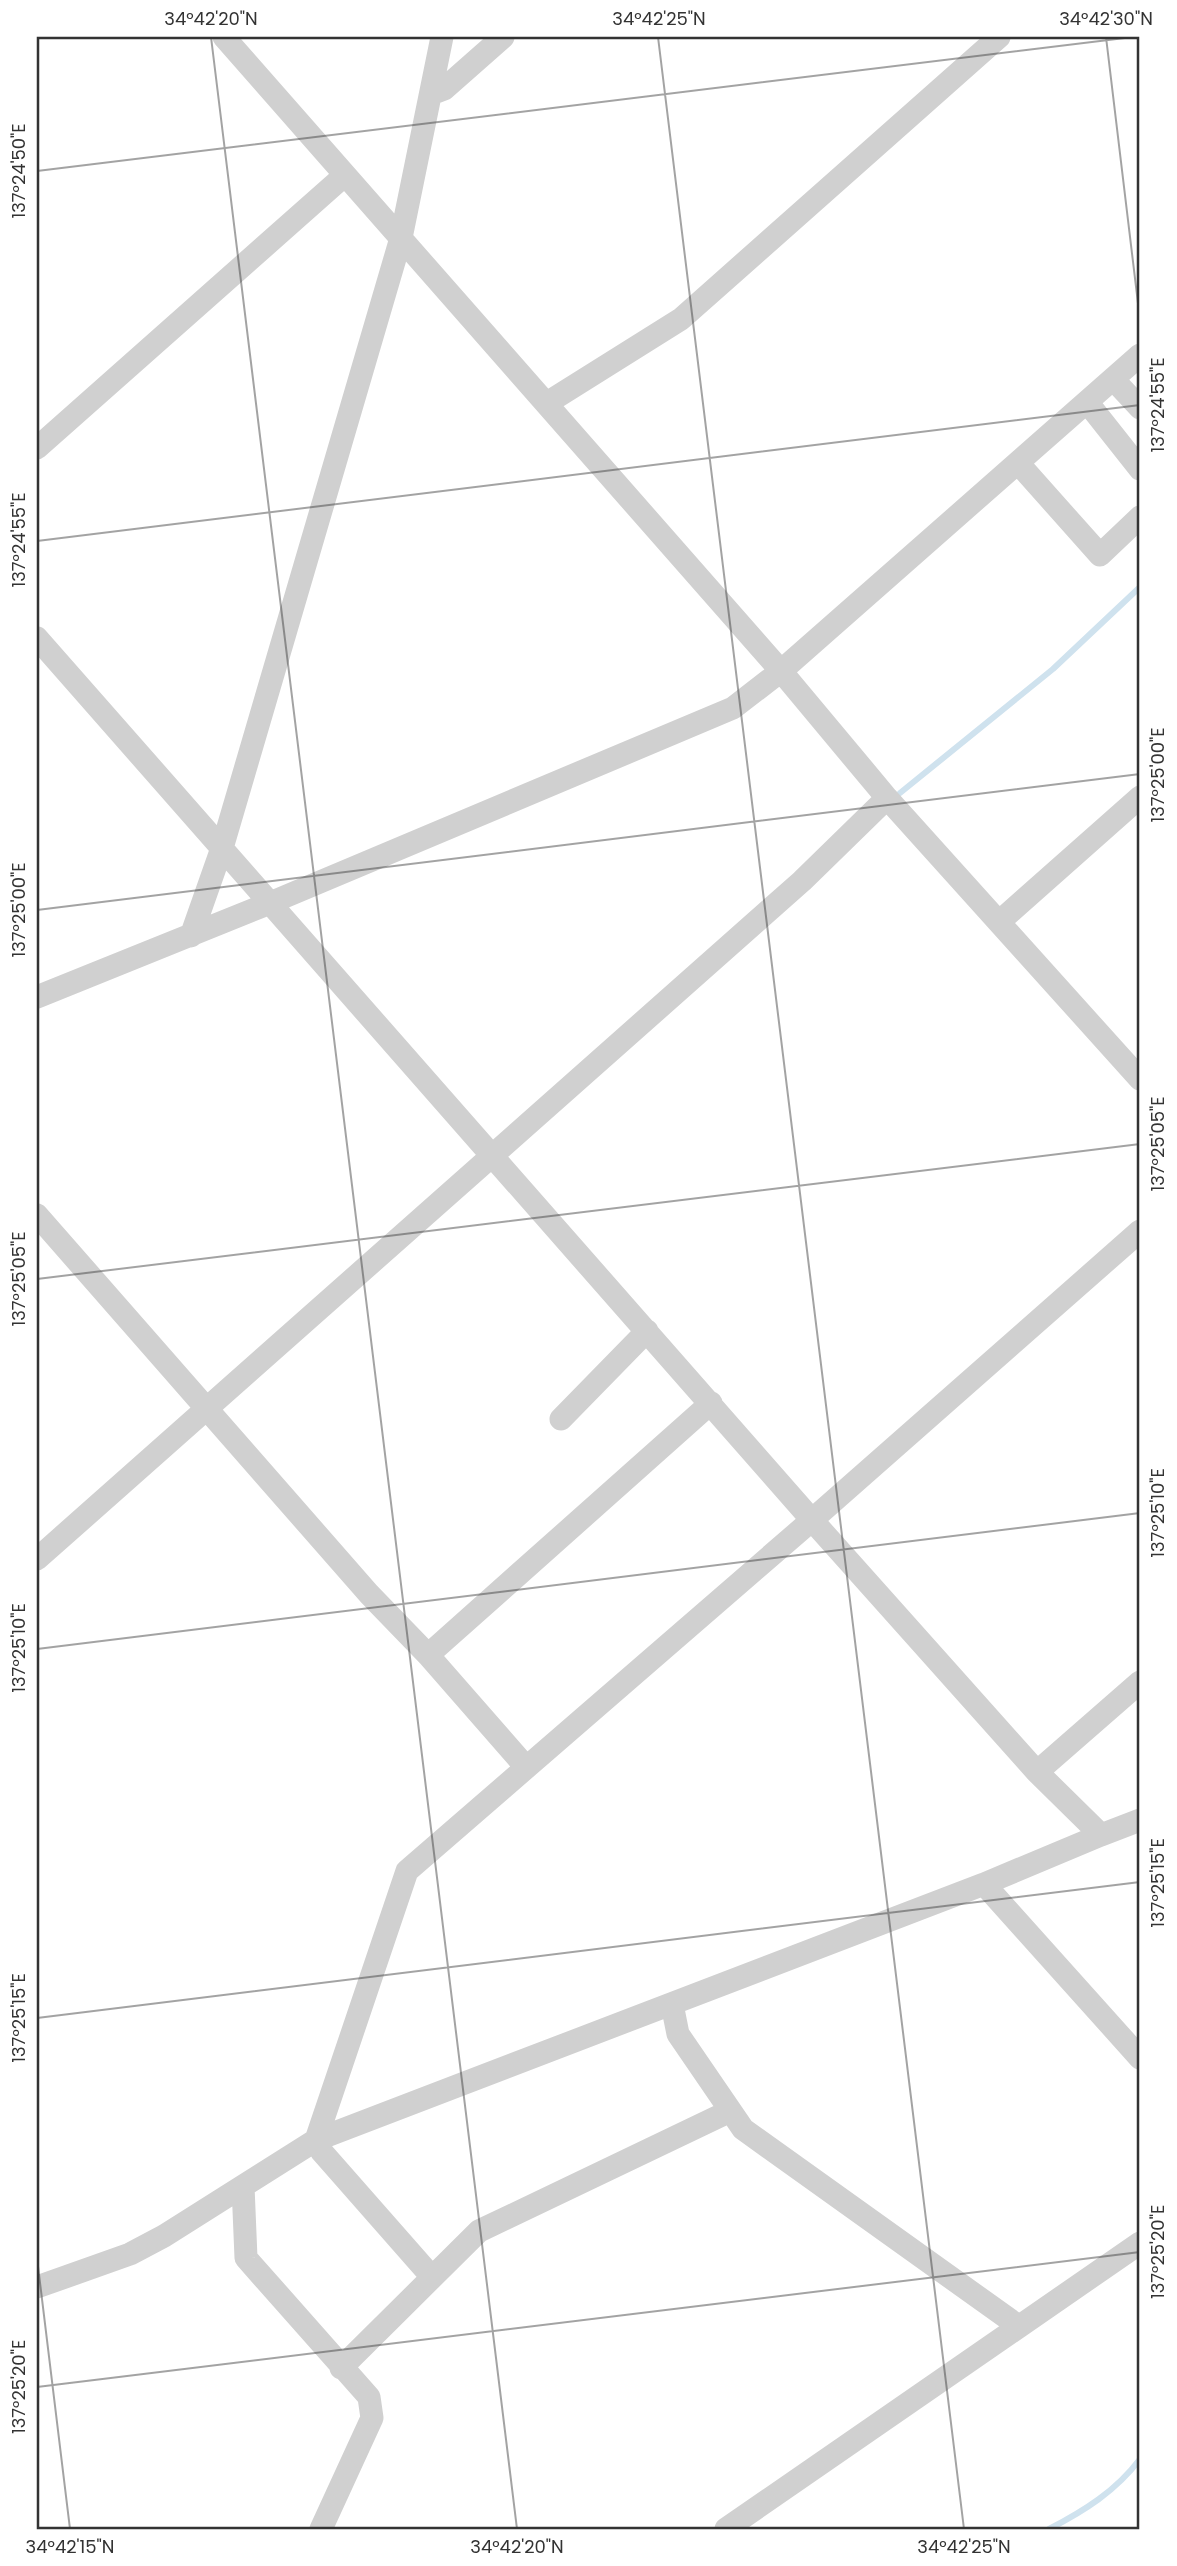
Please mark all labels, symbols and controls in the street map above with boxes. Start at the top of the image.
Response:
text: 34°42'20"N [164,6,258,31]
text: 34°42'25"N [612,6,706,31]
text: 34°42'30"N [1059,6,1153,31]
text: 137°24'50"E [6,123,31,219]
text: 137°24'55"E [1145,357,1170,453]
text: 137°24'55"E [6,492,31,588]
text: 137°25'00"E [1145,727,1170,823]
text: 137°25'00"E [6,862,31,958]
text: 137°25'05"E [1145,1096,1170,1192]
text: 137°25'05"E [6,1231,31,1327]
text: 137°25'10"E [1145,1468,1170,1558]
text: 137°25'10"E [6,1603,31,1693]
text: 137°25'15"E [1145,1838,1170,1928]
text: 137°25'15"E [6,1973,31,2063]
text: 137°25'20"E [1145,2205,1170,2299]
text: 137°25'20"E [6,2340,31,2434]
text: 34°42'15"N [26,2534,114,2559]
text: 34°42'20"N [470,2534,564,2559]
text: 34°42'25"N [917,2534,1011,2559]

